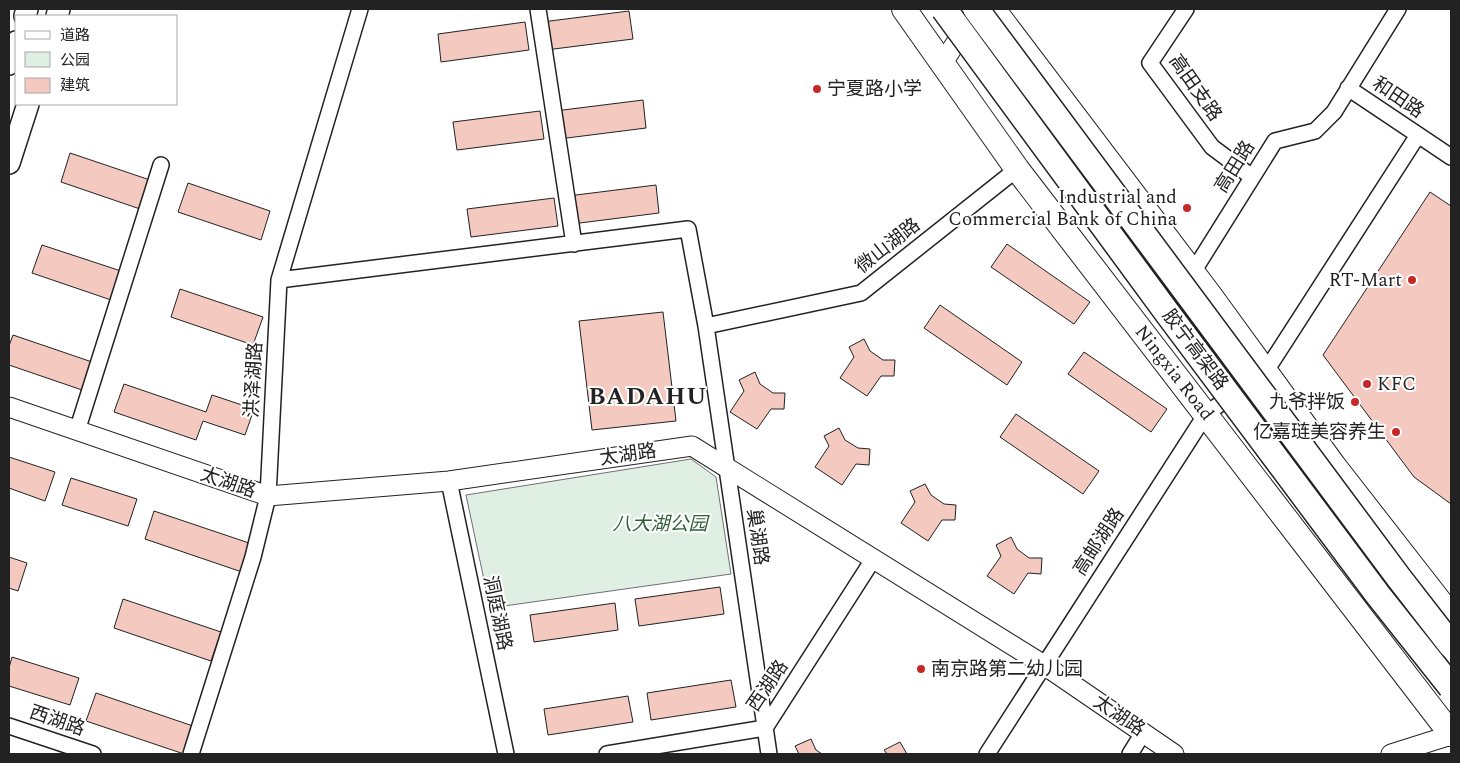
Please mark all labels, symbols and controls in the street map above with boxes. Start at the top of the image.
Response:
legend [15,15,178,105]
text: 道路 [60,24,90,47]
text: 公园 [60,49,90,72]
street label: 高田支路 [1161,49,1229,127]
street label: 和田路 [1366,70,1430,126]
text: 建筑 [60,74,90,97]
place label: 宁夏路小学 [827,75,922,104]
marker: 宁夏路小学 [811,83,823,95]
street label: 高田路 [1208,135,1262,199]
place label: Industrial and Commercial Bank of China [948,183,1178,234]
marker: Industrial and Commercial Bank of China [1181,202,1193,214]
street label: 微山湖路 [849,211,927,281]
place label: RT-Mart [1329,266,1402,295]
marker: RT-Mart [1406,274,1418,286]
street label: 胶宁高架路 [1155,303,1235,397]
street label: Ningxia Road [1127,319,1221,427]
street label: 洪泽湖路 [238,341,270,419]
place label: KFC [1377,370,1416,399]
marker: KFC [1361,378,1373,390]
district label: BADAHU [589,379,707,415]
place label: 九爷拌饭 [1269,388,1345,417]
marker: 九爷拌饭 [1349,396,1361,408]
place label: 亿嘉琏美容养生 [1253,418,1386,447]
marker: 亿嘉琏美容养生 [1390,426,1402,438]
street label: 太湖路 [598,437,658,473]
street label: 太湖路 [196,460,260,506]
street label: 高邮湖路 [1066,502,1132,582]
street label: 巢湖路 [739,507,775,567]
park label: 八大湖公园 [612,510,710,539]
street label: 洞庭湖路 [475,573,519,653]
street label: 西湖路 [740,654,796,718]
place label: 南京路第二幼儿园 [931,655,1083,684]
marker: 南京路第二幼儿园 [915,663,927,675]
street label: 太湖路 [1087,688,1151,744]
street label: 西湖路 [25,698,89,744]

